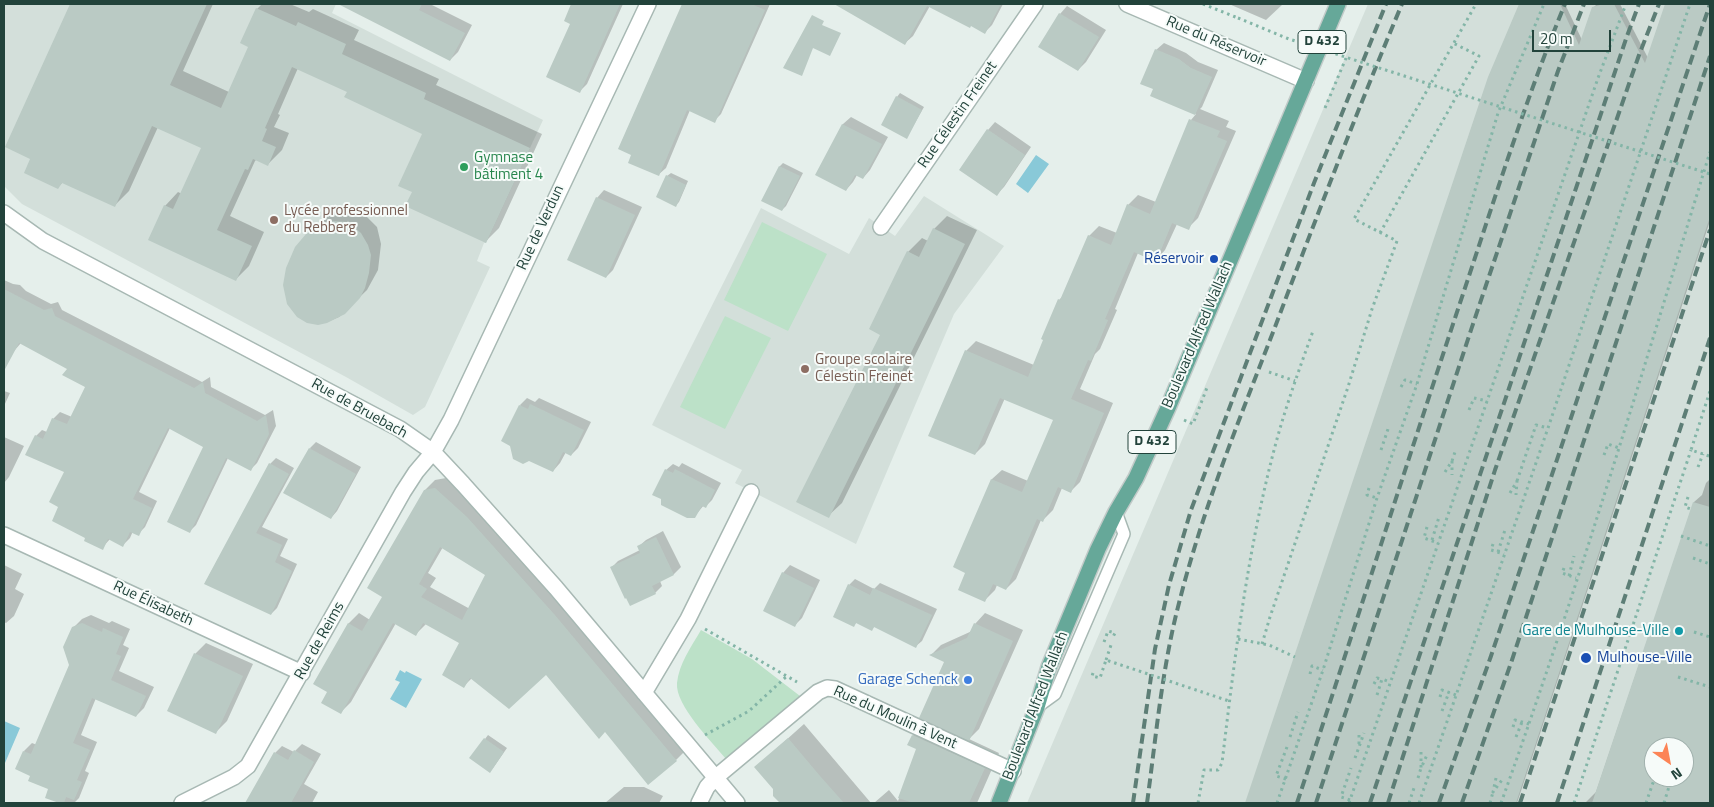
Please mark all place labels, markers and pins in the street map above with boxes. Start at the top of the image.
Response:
place label: Gymnase bâtiment 4 [474,149,543,184]
marker: Gymnase bâtiment 4 [458,161,470,173]
place label: Lycée professionnel du Rebberg [284,202,408,237]
marker: Lycée professionnel du Rebberg [268,214,280,226]
place label: Réservoir [1144,250,1204,268]
marker: Réservoir [1208,253,1220,265]
place label: Groupe scolaire Célestin Freinet [815,351,913,386]
marker: Groupe scolaire Célestin Freinet [799,363,811,375]
place label: Gare de Mulhouse-Ville [1522,622,1669,640]
marker: Gare de Mulhouse-Ville [1673,625,1685,637]
place label: Mulhouse-Ville [1597,649,1692,667]
marker: Mulhouse-Ville [1579,651,1593,665]
place label: Garage Schenck [858,671,958,689]
marker: Garage Schenck [962,674,974,686]

